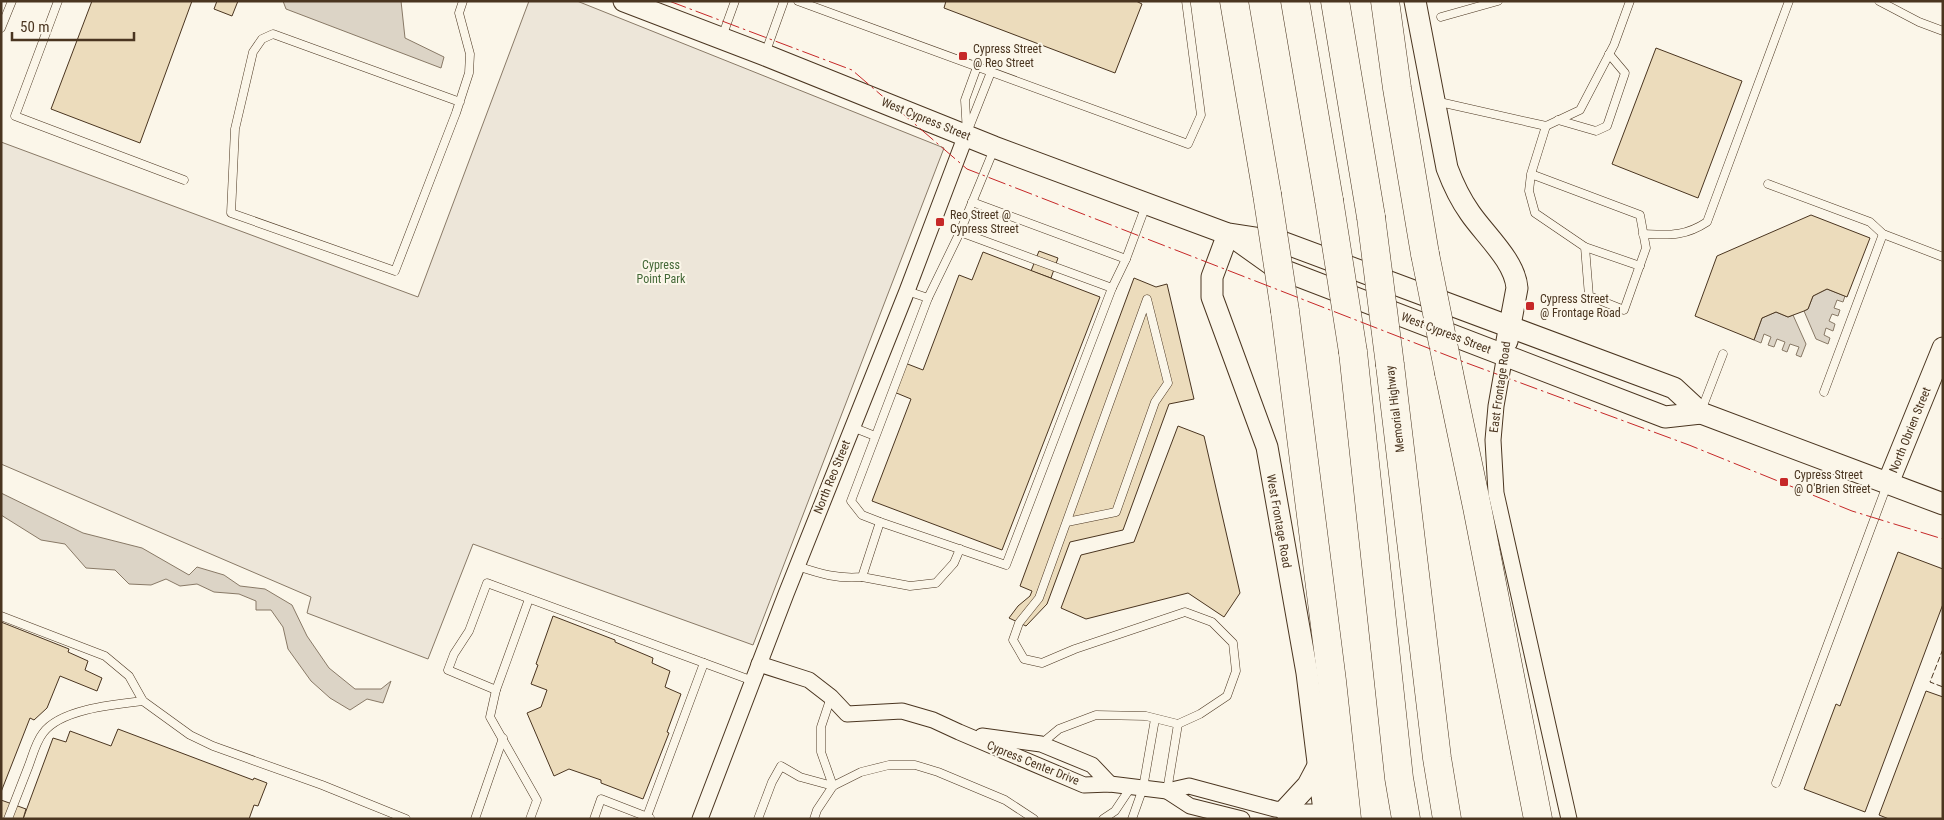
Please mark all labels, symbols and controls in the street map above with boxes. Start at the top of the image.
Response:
scale bar [12,10,135,42]
text: 50 m [20,18,50,36]
place label: Cypress Street @ Reo Street [973,42,1042,70]
marker: Cypress Street @ Reo Street [957,50,969,62]
street label: West Cypress Street [879,95,973,143]
place label: Reo Street @ Cypress Street [950,208,1019,236]
marker: Reo Street @ Cypress Street [934,216,946,228]
park label: Cypress Point Park [637,258,686,286]
place label: Cypress Street @ Frontage Road [1540,292,1621,320]
marker: Cypress Street @ Frontage Road [1524,300,1536,312]
street label: West Cypress Street [1399,309,1493,357]
street label: East Frontage Road [1487,340,1513,434]
street label: Memorial Highway [1383,365,1407,453]
street label: North Obrien Street [1886,385,1934,475]
street label: North Reo Street [811,438,853,516]
place label: Cypress Street @ O'Brien Street [1794,468,1871,496]
street label: West Frontage Road [1264,473,1294,569]
marker: Cypress Street @ O'Brien Street [1778,476,1790,488]
street label: Cypress Center Drive [985,738,1082,788]

